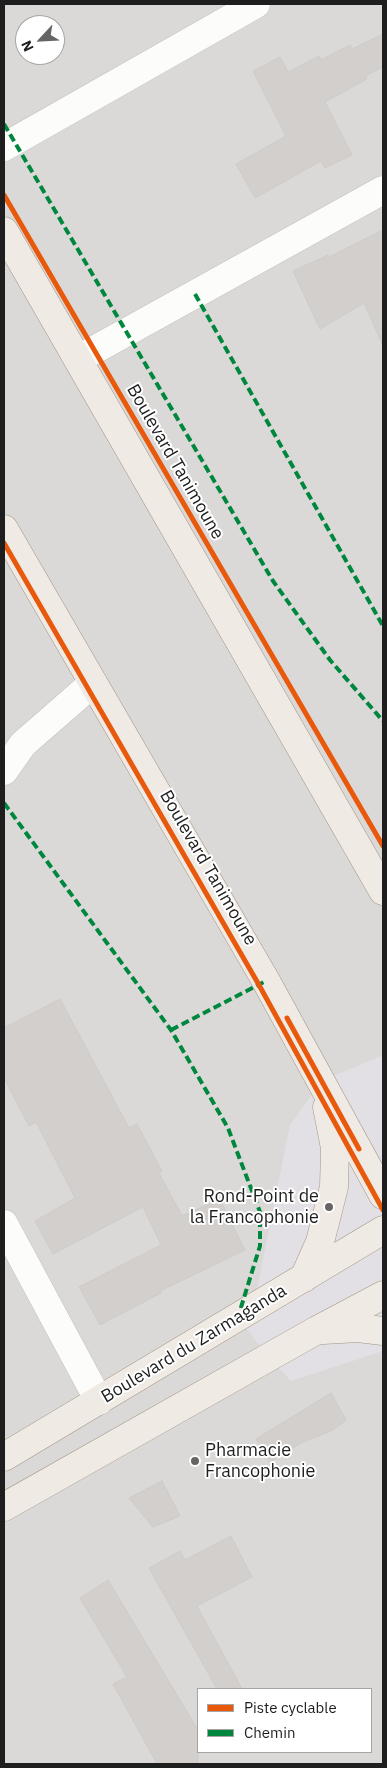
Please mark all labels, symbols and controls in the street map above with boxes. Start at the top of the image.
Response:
north arrow [15,15,65,65]
text: N [17,38,38,54]
street label: Boulevard Tanimoune [122,381,228,543]
street label: Boulevard Tanimoune [155,787,261,949]
place label: Rond-Point de la Francophonie [190,1186,319,1228]
marker: Rond-Point de la Francophonie [323,1201,335,1213]
street label: Boulevard du Zarmaganda [97,1280,291,1408]
place label: Pharmacie Francophonie [205,1440,315,1482]
marker: Pharmacie Francophonie [189,1455,201,1467]
legend [197,1688,372,1753]
text: Piste cyclable [244,1698,337,1717]
text: Chemin [244,1723,295,1742]

